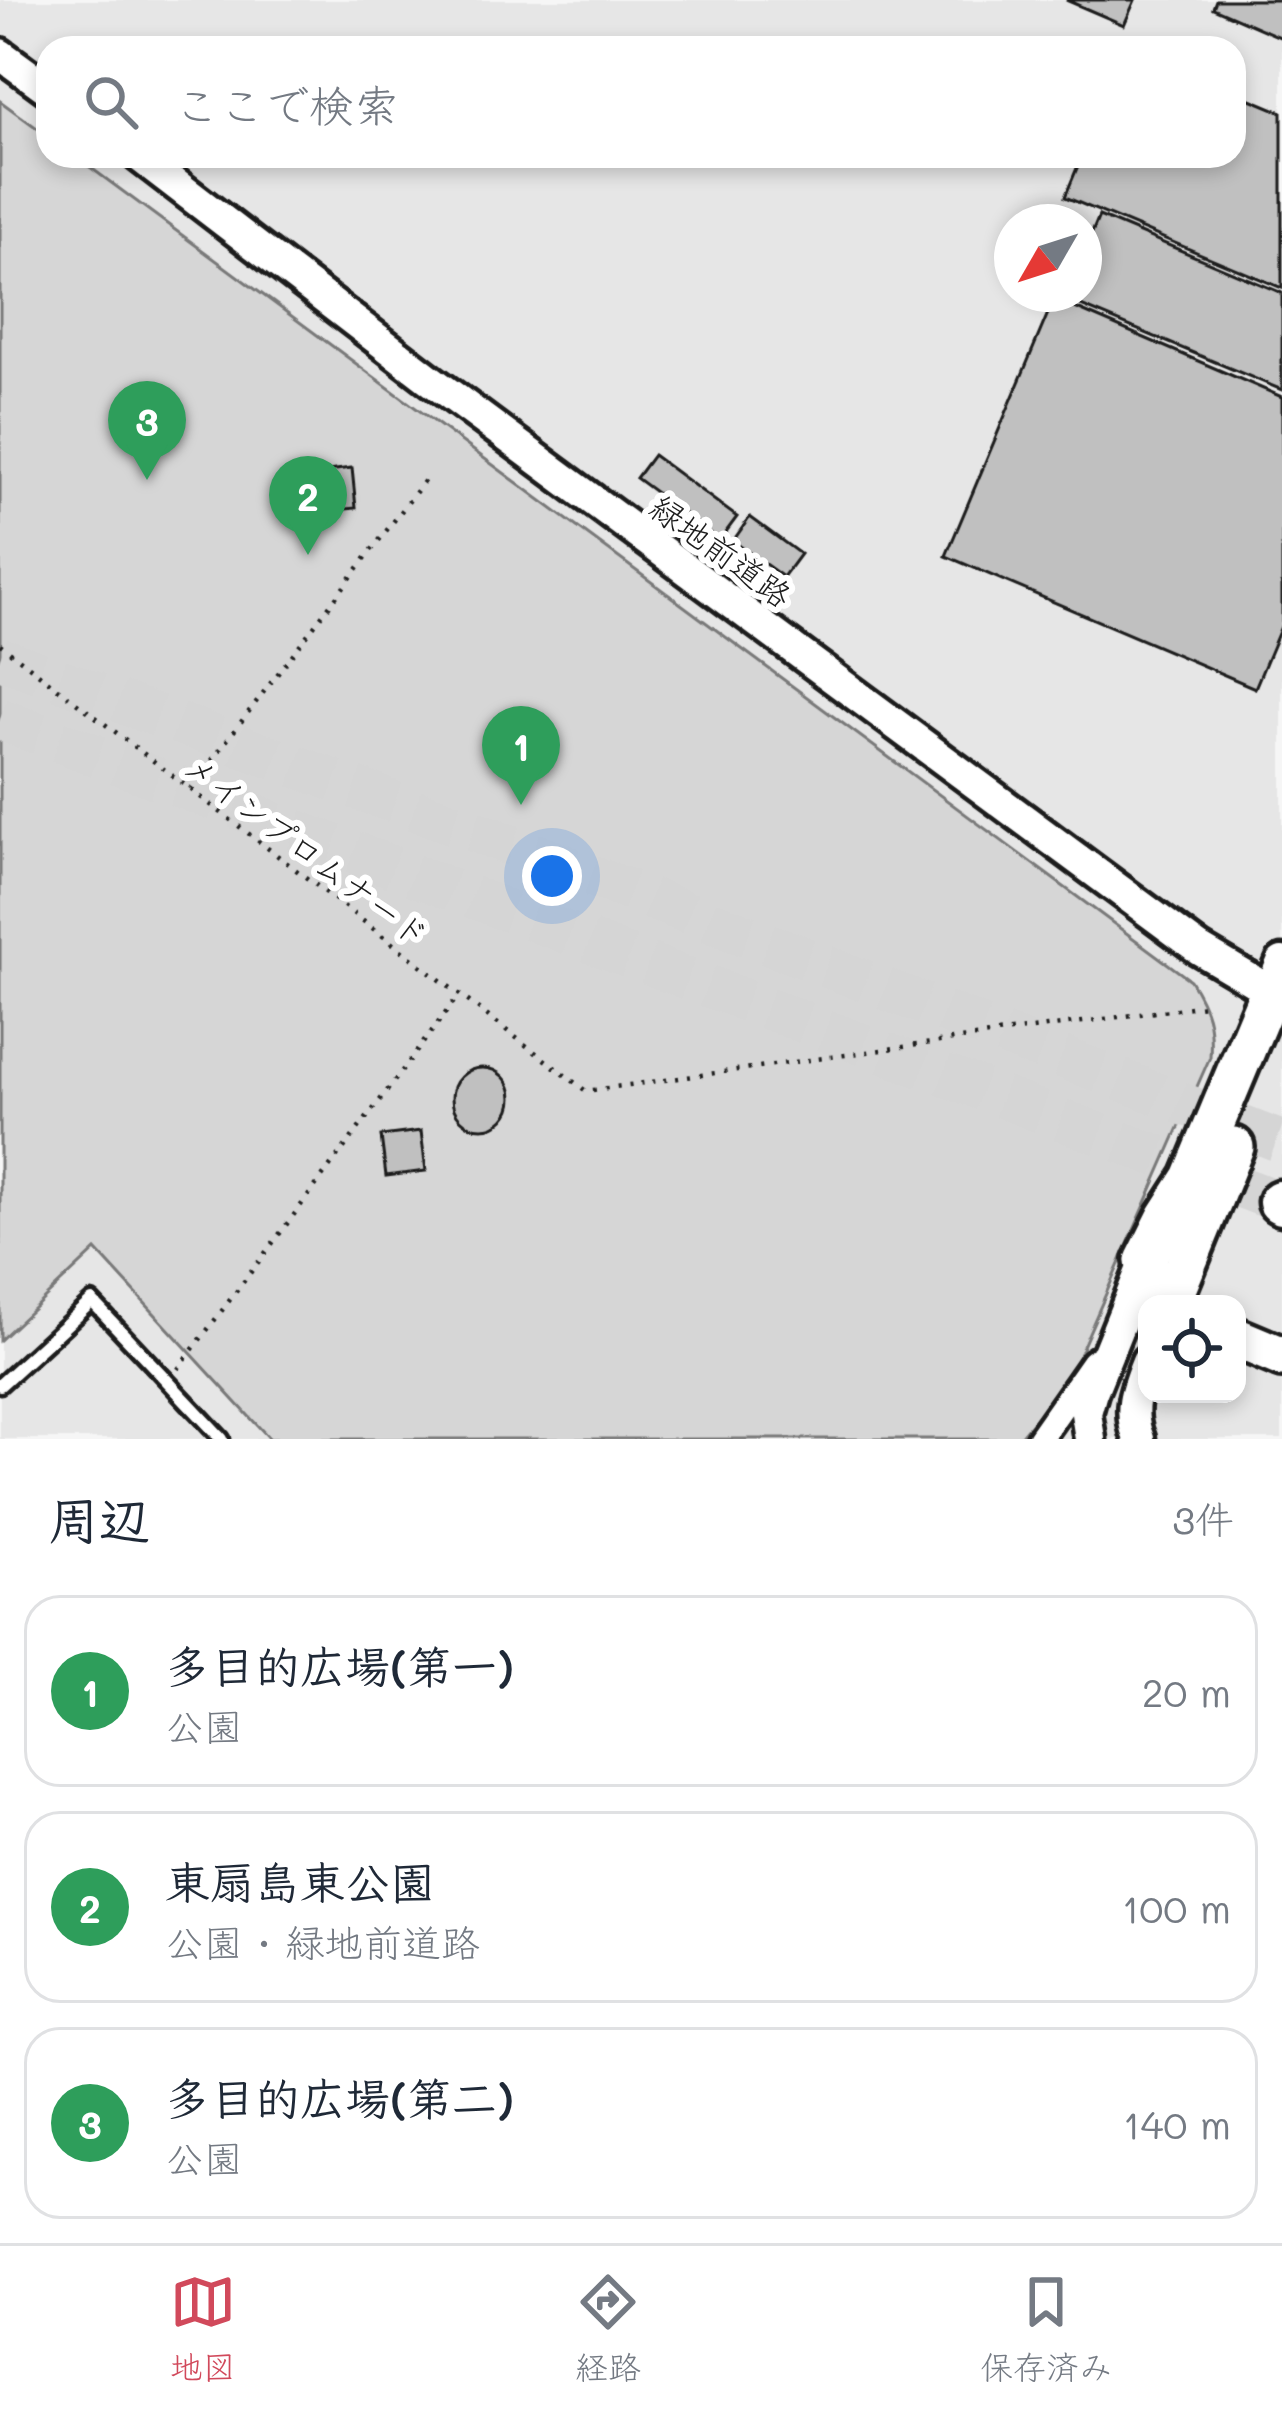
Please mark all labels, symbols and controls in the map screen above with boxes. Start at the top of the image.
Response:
search box [36,36,1246,168]
icon: search [78,69,144,135]
text: ここで検索 [174,75,399,133]
north arrow [994,204,1102,312]
pin: 3 [108,381,186,480]
pin: 2 [269,456,347,555]
street label: 緑地前道路 [643,484,801,616]
pin: 1 [482,706,560,805]
street label: メインプロムナード [175,742,439,956]
your location [522,846,582,906]
map controls [1138,1295,1246,1403]
button: locate [1138,1295,1246,1403]
text: 周辺 [48,1485,150,1552]
text: 3件 [1172,1493,1234,1544]
text: 多目的広場(第一) [165,1636,514,1694]
text: 1 [81,1666,99,1717]
text: 20 m [1142,1666,1231,1717]
text: 公園 [165,1700,243,1751]
text: 東扇島東公園 [165,1852,435,1910]
text: 2 [79,1882,101,1933]
text: 100 m [1122,1882,1231,1933]
text: 公園 · 緑地前道路 [165,1916,480,1967]
text: 多目的広場(第二) [165,2068,514,2126]
text: 3 [78,2098,102,2149]
text: 140 m [1123,2098,1231,2149]
text: 公園 [165,2132,243,2183]
tab: 地図 [170,2269,236,2389]
tab: 経路 [575,2269,641,2389]
tab: 保存済み [980,2269,1112,2389]

